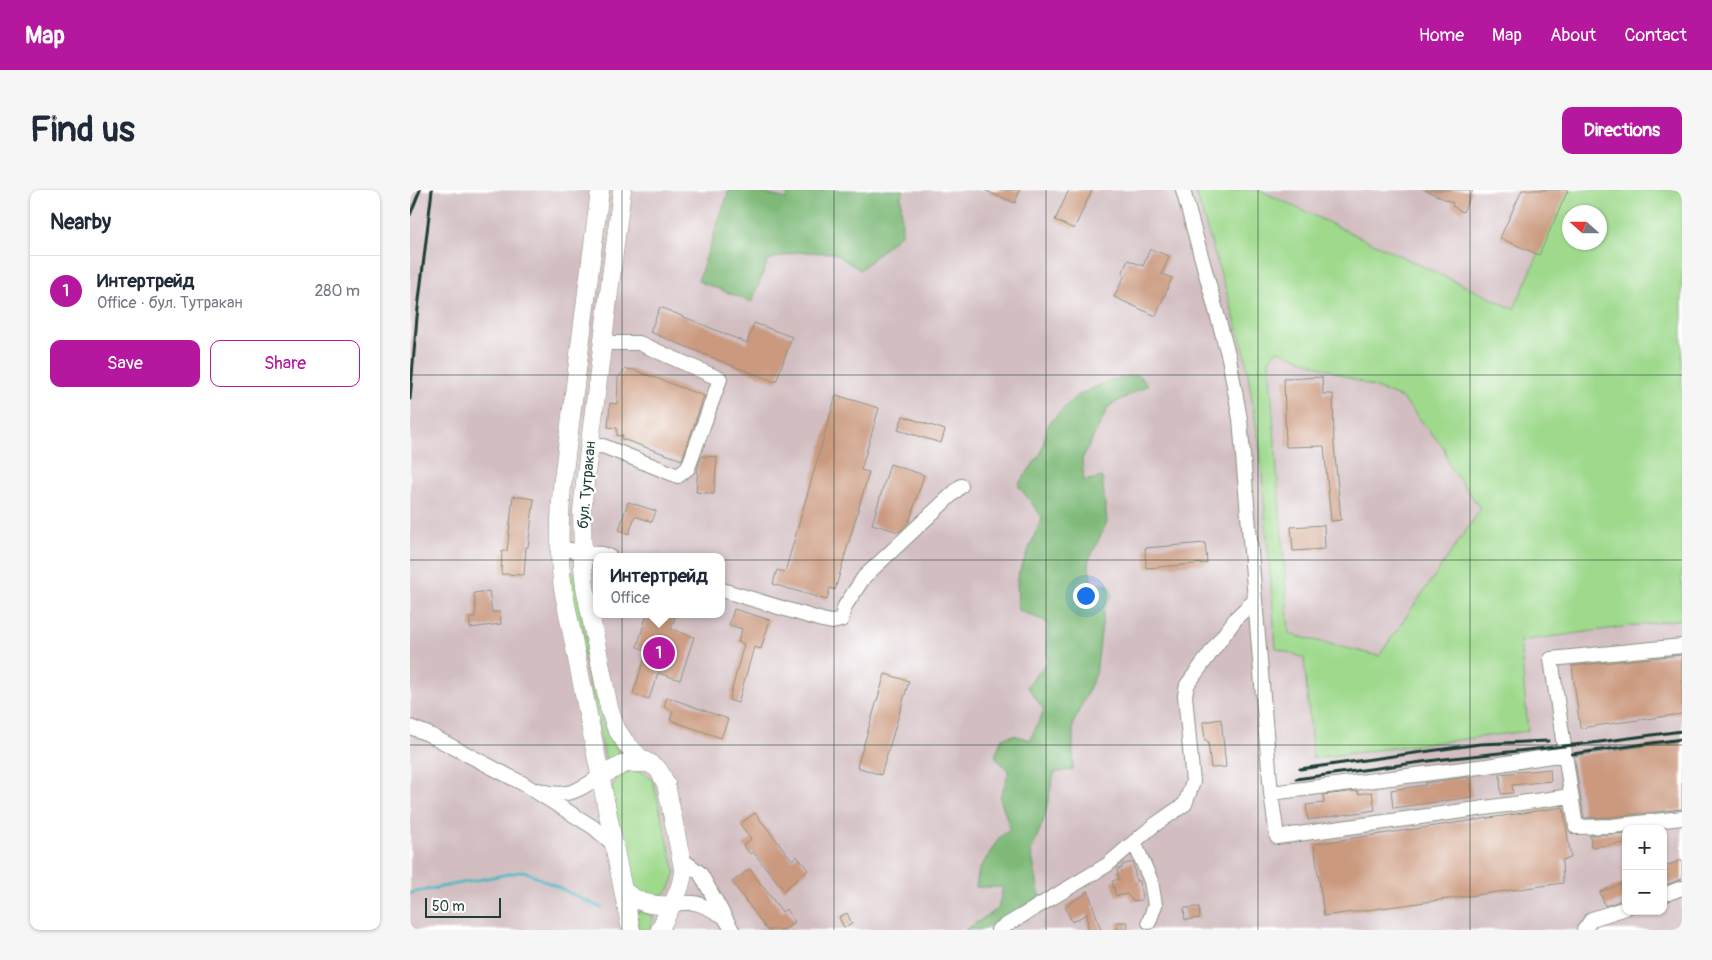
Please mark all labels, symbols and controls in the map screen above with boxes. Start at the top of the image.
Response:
text: Map [25,21,65,50]
text: Home [1419,24,1464,47]
text: Map [1492,24,1522,47]
text: About [1550,24,1596,47]
text: Contact [1624,24,1687,47]
button: Directions [1562,107,1682,154]
text: Find us [30,108,135,152]
north arrow [1562,205,1607,250]
text: Nearby [50,209,111,236]
text: Интертрейд [97,269,194,293]
text: 1 [63,281,69,301]
text: 280 m [314,281,360,301]
text: Office · бул. Тутракан [97,293,242,313]
button: Save [50,340,200,387]
button: Share [210,340,360,387]
street label: бул. Тутракан [574,440,600,530]
popup [593,553,725,618]
text: Интертрейд [610,564,708,588]
your location [1073,583,1099,609]
text: Office [610,588,650,608]
pin: 1 [643,634,675,672]
map controls [1622,825,1667,915]
button: + [1622,825,1667,870]
button: − [1622,870,1667,915]
scale bar [425,895,501,918]
text: 50 m [432,898,465,915]

